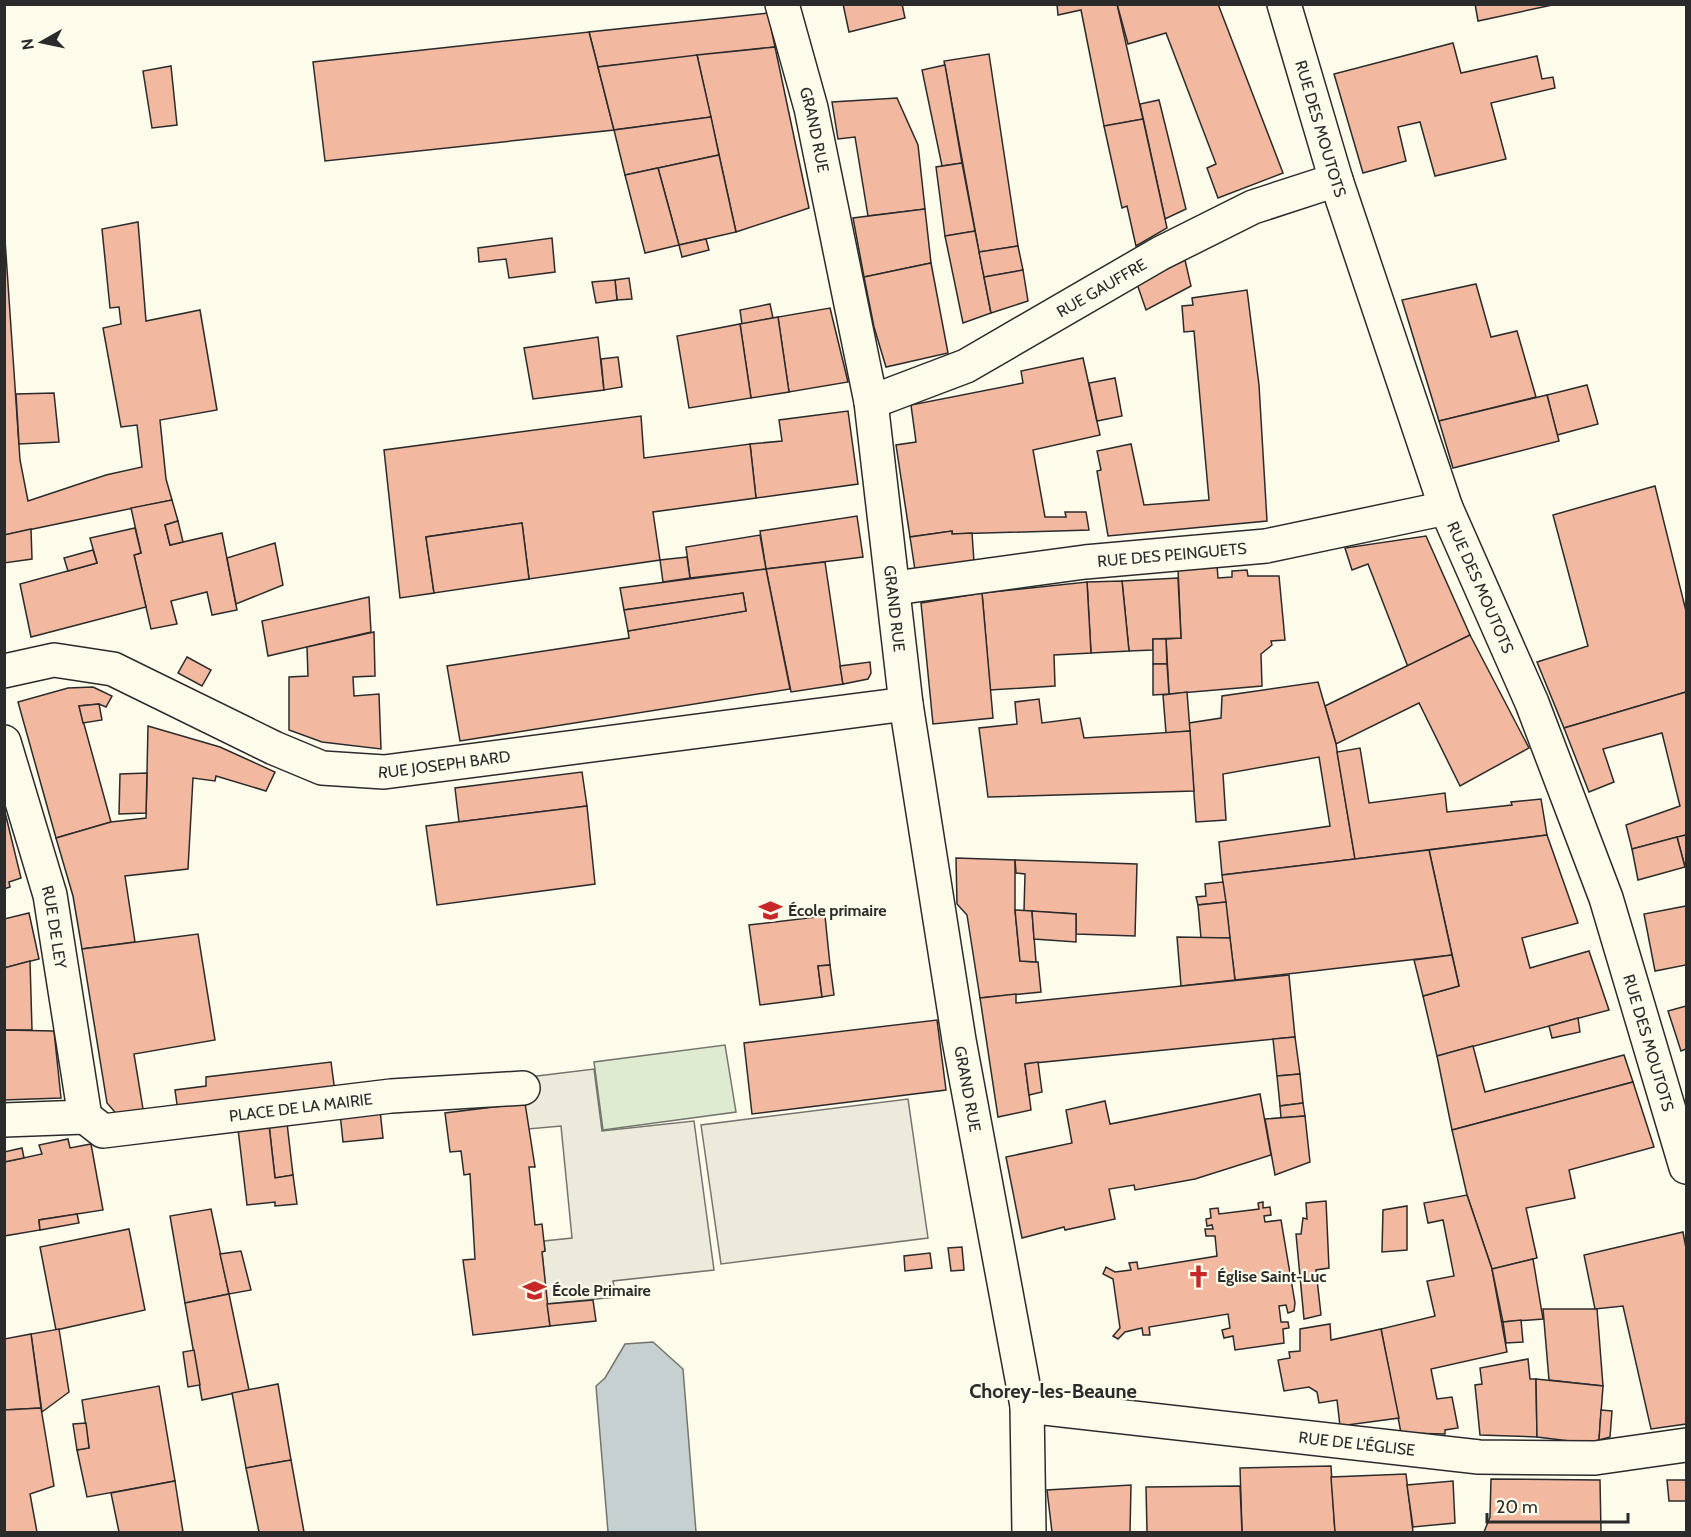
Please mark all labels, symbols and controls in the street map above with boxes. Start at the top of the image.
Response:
north arrow [12,12,72,72]
text: N [17,37,38,51]
street label: RUE DES MOUTOTS [1292,58,1351,200]
street label: GRAND RUE [796,85,833,174]
street label: RUE GAUFFRE [1053,254,1150,321]
street label: RUE DES MOUTOTS [1444,518,1518,656]
street label: RUE DES PEINGUETS [1096,538,1247,570]
street label: GRAND RUE [881,564,909,653]
street label: RUE JOSEPH BARD [377,746,511,782]
street label: RUE DE LEY [38,883,71,971]
school or university icon: École primaire [757,897,783,923]
place label: École primaire [788,901,887,920]
street label: RUE DES MOUTOTS [1620,972,1678,1113]
street label: GRAND RUE [951,1044,985,1134]
street label: PLACE DE LA MAIRIE [228,1089,374,1125]
church icon: Église Saint-Luc [1186,1263,1212,1289]
place label: Église Saint-Luc [1217,1267,1327,1286]
school or university icon: École Primaire [521,1277,547,1303]
place label: École Primaire [552,1281,651,1300]
district label: Chorey-les-Beaune [969,1379,1137,1403]
street label: RUE DE L'ÉGLISE [1298,1427,1416,1459]
scale bar [1487,1486,1628,1524]
text: 20 m [1496,1496,1538,1518]

